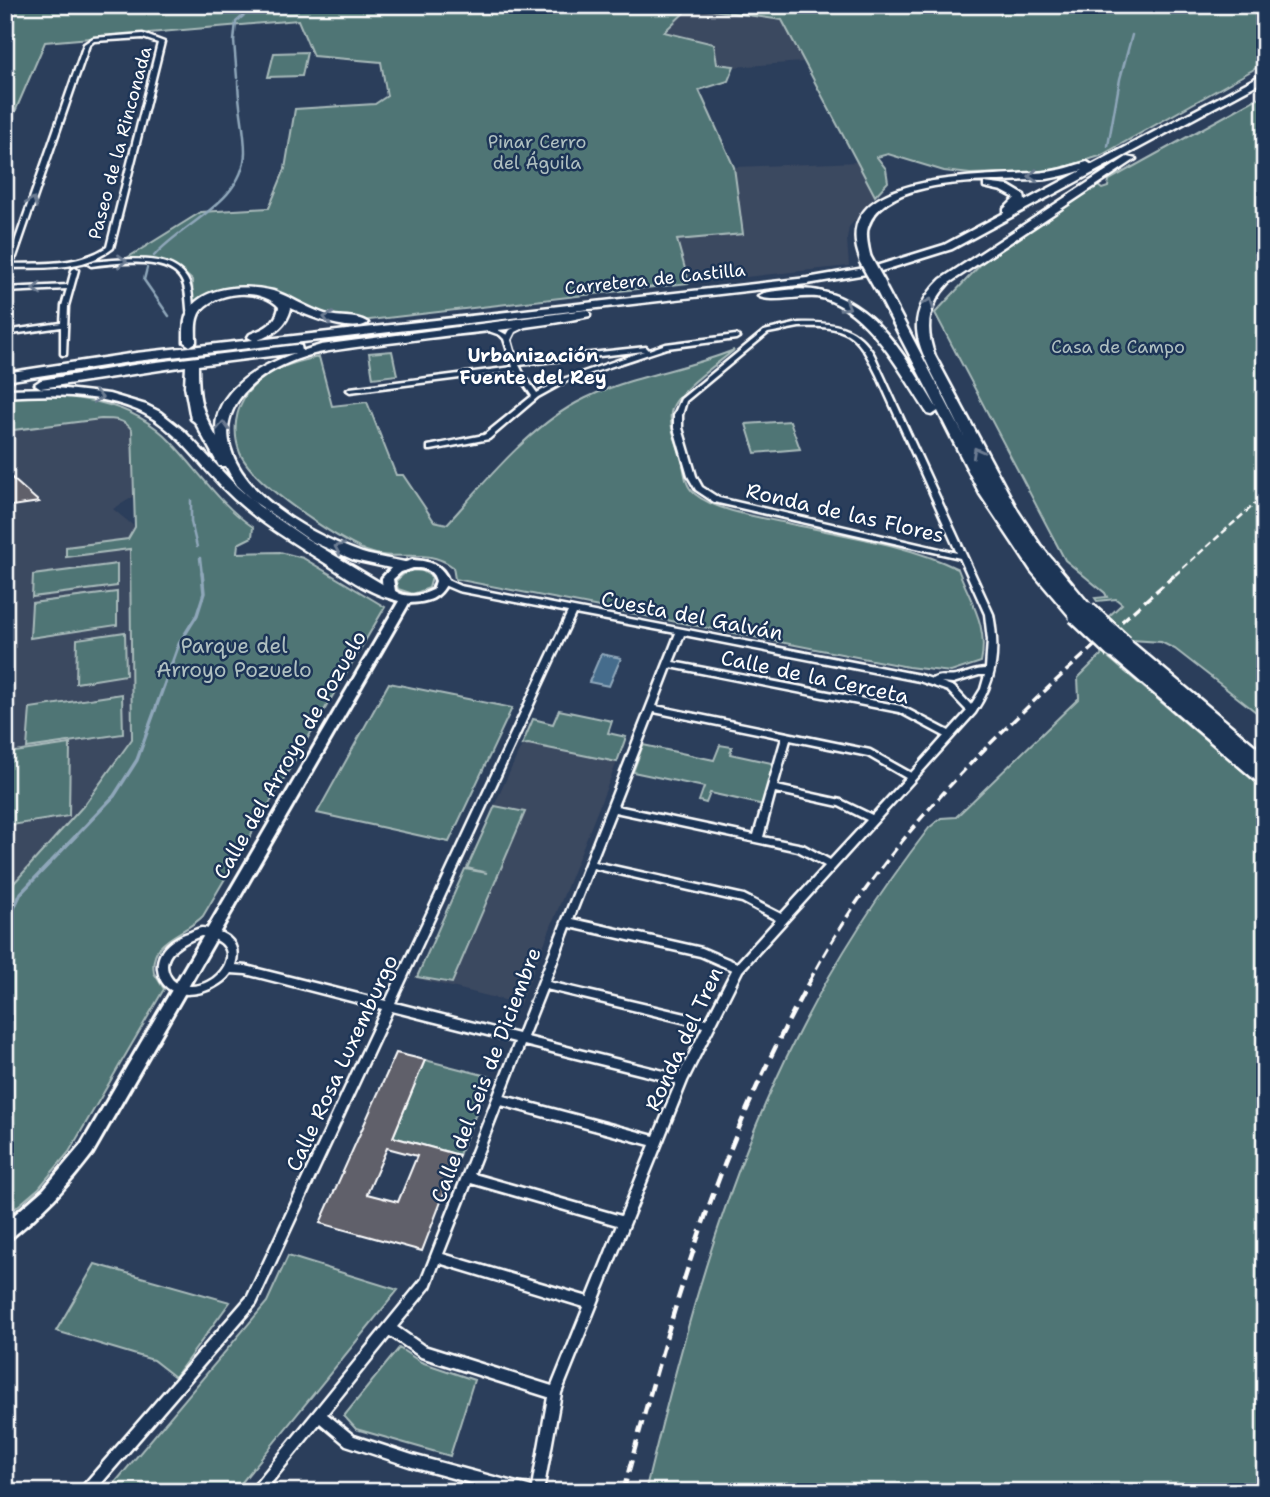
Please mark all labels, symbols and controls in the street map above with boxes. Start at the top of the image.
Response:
street label: Paseo de la Rinconada [83,44,157,242]
park label: Pinar Cerro del Águila [488,130,586,175]
one-way arrow [1027,168,1038,183]
one-way arrow [24,197,38,209]
one-way arrow [117,254,128,269]
street label: Carretera de Castilla [563,258,747,300]
one-way arrow [32,281,43,296]
one-way arrow [838,298,851,311]
one-way arrow [920,298,934,310]
one-way arrow [322,312,334,327]
park label: Casa de Campo [1051,335,1185,359]
district label: Urbanización Fuente del Rey [459,343,607,390]
one-way arrow [91,388,103,403]
one-way arrow [215,420,230,431]
one-way arrow [972,447,985,460]
street label: Ronda de las Flores [743,477,947,549]
one-way arrow [334,542,346,556]
street label: Cuesta del Galván [599,585,785,647]
street label: Calle del Arroyo de Pozuelo [207,625,373,885]
park label: Parque del Arroyo Pozuelo [156,632,312,684]
street label: Calle de la Cerceta [718,643,912,711]
street label: Calle del Seis de Diciembre [424,943,548,1207]
street label: Calle Rosa Luxemburgo [279,950,405,1176]
street label: Ronda del Tren [638,962,730,1115]

